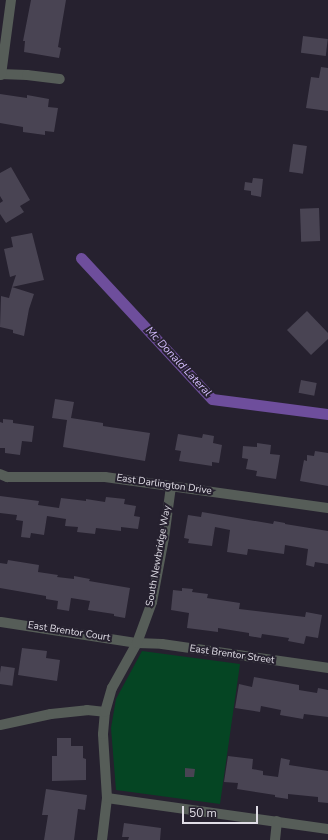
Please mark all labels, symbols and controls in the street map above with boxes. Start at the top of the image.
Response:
water label: Mc Donald Lateral [142,324,214,400]
street label: East Darlington Drive [116,472,212,498]
street label: South Newbridge Way [144,505,174,607]
street label: East Brentor Court [27,620,111,644]
street label: East Brentor Street [189,643,275,667]
scale bar [184,798,260,824]
text: 50 m [189,805,217,821]

